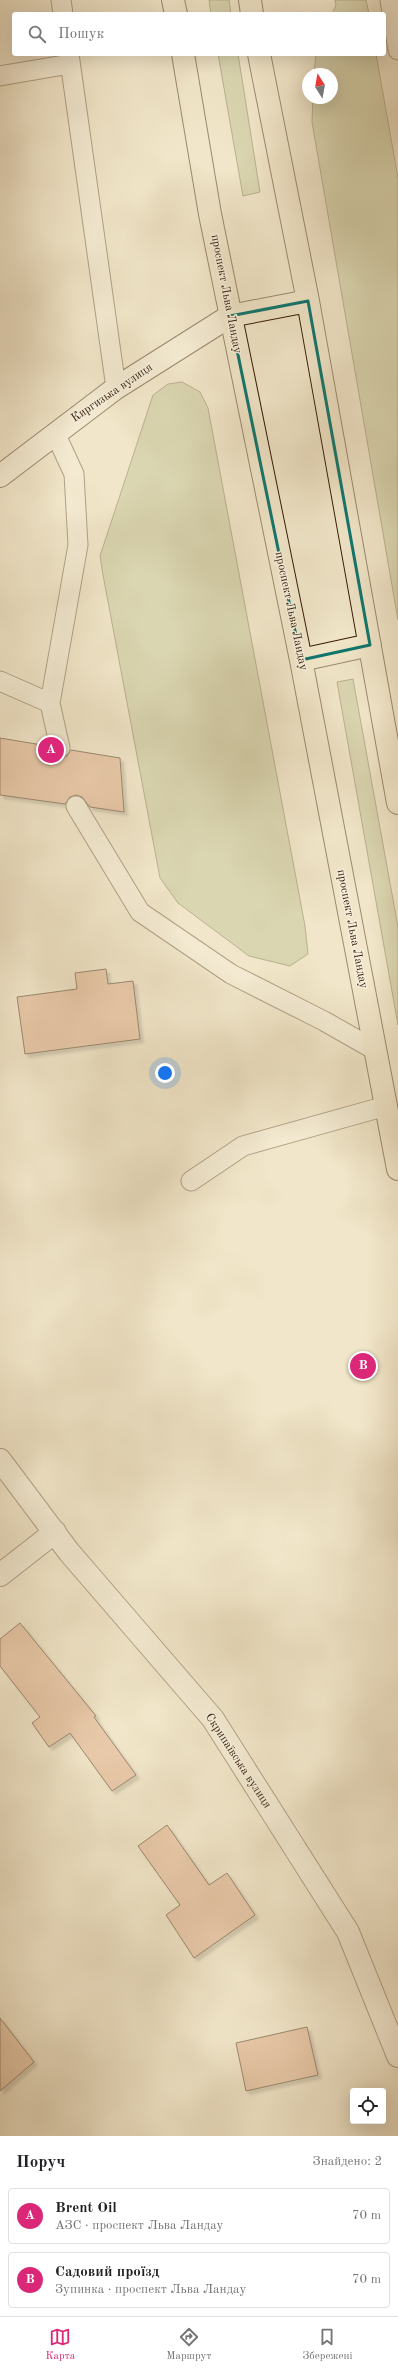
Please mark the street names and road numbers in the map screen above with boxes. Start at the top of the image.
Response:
street label: проспект Льва Ландау [209,233,244,355]
street label: Киргизька вулиця [69,361,155,425]
street label: проспект Льва Ландау [273,551,310,672]
street label: проспект Льва Ландау [335,868,370,990]
street label: Скрипаївська вулиця [203,1711,273,1811]

